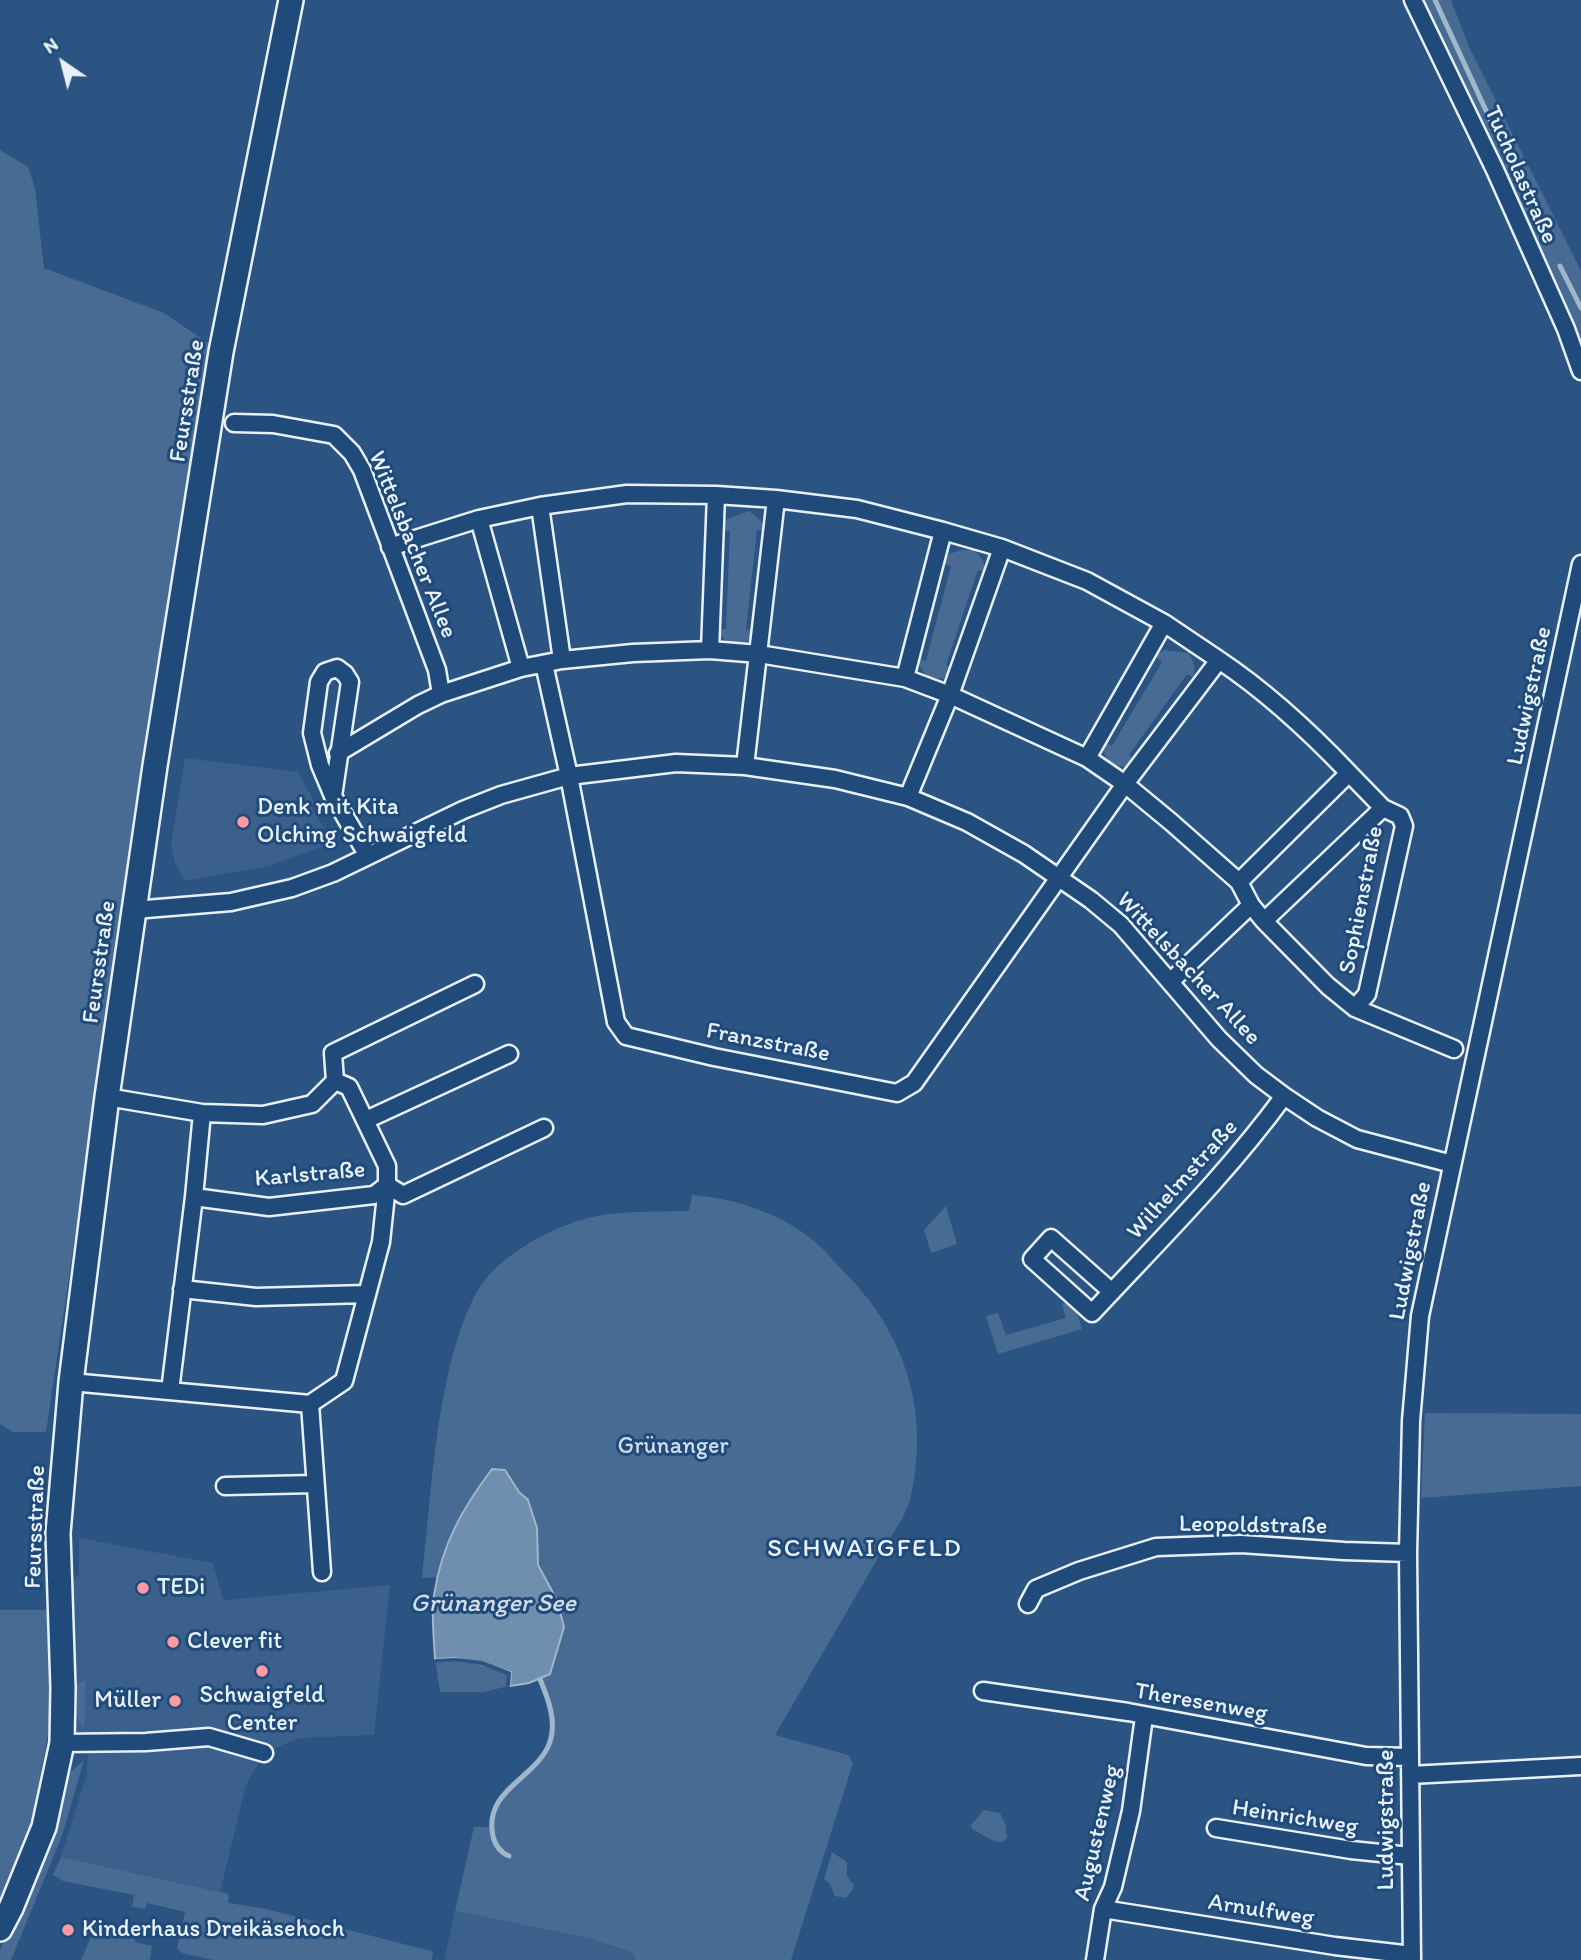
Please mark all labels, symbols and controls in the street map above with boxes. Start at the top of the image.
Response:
north arrow [28,28,98,98]
text: N [39,32,63,58]
street label: Tucholastraße [1477,102,1563,248]
street label: Feursstraße [164,338,212,464]
street label: Wittelsbacher Allee [361,447,463,643]
street label: Ludwigstraße [1501,624,1559,768]
place label: Denk mit Kita Olching Schwaigfeld [257,794,467,850]
marker: Denk mit Kita Olching Schwaigfeld [235,814,251,830]
street label: Sophienstraße [1334,824,1390,976]
street label: Wittelsbacher Allee [1110,886,1266,1052]
street label: Feursstraße [77,899,123,1025]
street label: Franzstraße [704,1017,832,1069]
street label: Wilhelmstraße [1121,1114,1245,1246]
street label: Karlstraße [253,1156,367,1194]
street label: Ludwigstraße [1383,1179,1439,1323]
park label: Grünanger [617,1433,729,1461]
street label: Feursstraße [19,1465,53,1589]
street label: Leopoldstraße [1179,1510,1327,1542]
district label: SCHWAIGFELD [770,1533,960,1565]
place label: TEDi [157,1574,205,1602]
marker: TEDi [135,1580,151,1596]
water label: Grünanger See [410,1588,576,1620]
place label: Clever fit [187,1628,282,1656]
marker: Clever fit [165,1634,181,1650]
marker: Schwaigfeld Center [254,1663,270,1679]
street label: Theresenweg [1132,1677,1270,1729]
place label: Schwaigfeld Center [200,1682,324,1738]
place label: Müller [94,1687,161,1715]
marker: Müller [167,1693,183,1709]
street label: Ludwigstraße [1373,1749,1401,1891]
street label: Augustenweg [1068,1762,1128,1904]
street label: Heinrichweg [1230,1794,1360,1842]
street label: Arnulfweg [1206,1888,1316,1934]
place label: Kinderhaus Dreikäsehoch [82,1916,345,1944]
marker: Kinderhaus Dreikäsehoch [60,1922,76,1938]

